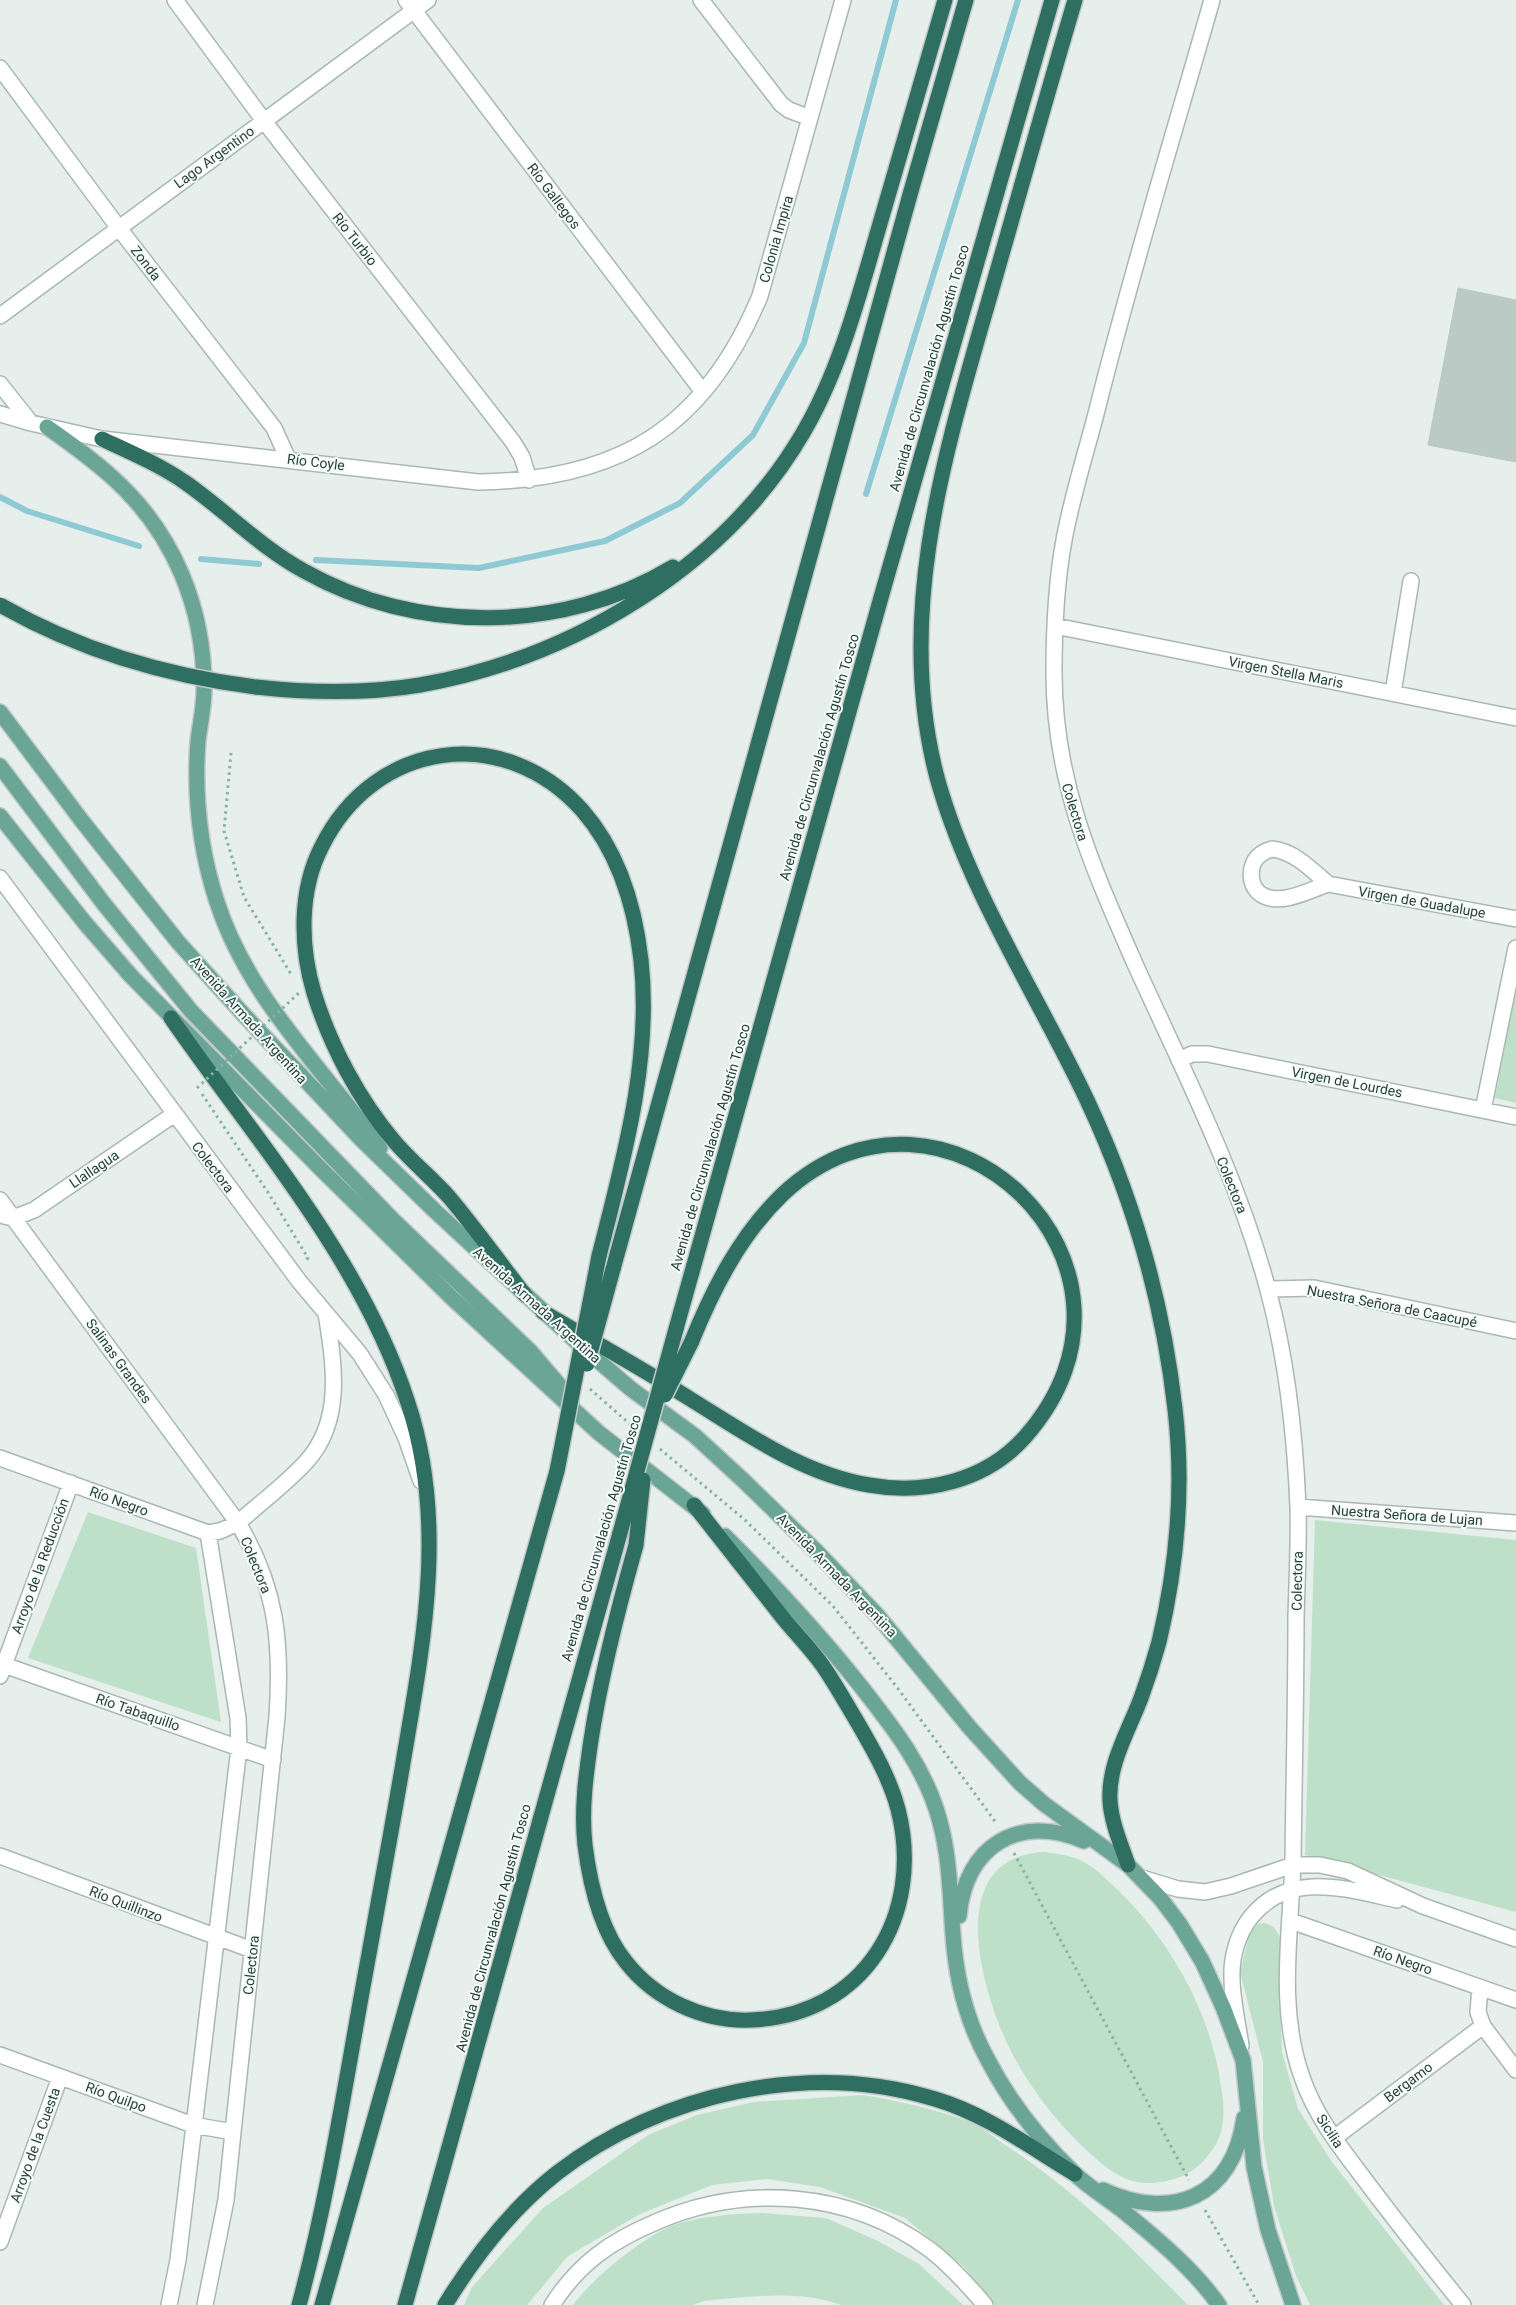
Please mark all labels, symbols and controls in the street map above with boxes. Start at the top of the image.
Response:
street label: Lago Argentino [171,123,257,191]
street label: Río Gallegos [524,160,584,232]
street label: Colonia Impira [756,193,796,285]
street label: Río Turbio [329,209,381,269]
street label: Zonda [128,243,164,283]
street label: Avenida de Circunvalación Agustín Tosco [886,243,972,493]
street label: Río Coyle [286,451,346,473]
street label: Avenida de Circunvalación Agustín Tosco [776,632,862,882]
street label: Virgen Stella Maris [1227,653,1345,691]
street label: Colectora [1059,781,1091,843]
street label: Virgen de Guadalupe [1357,883,1487,921]
street label: Avenida Armada Argentina [188,953,310,1087]
street label: Avenida de Circunvalación Agustín Tosco [667,1022,753,1272]
street label: Virgen de Lourdes [1290,1063,1404,1101]
street label: Colectora [189,1138,237,1196]
street label: Llallagua [66,1147,122,1191]
street label: Colectora [1213,1154,1251,1216]
street label: Avenida Armada Argentina [470,1244,604,1366]
street label: Nuestra Señora de Caacupé [1306,1282,1478,1330]
street label: Salinas Grandes [83,1316,155,1406]
street label: Avenida de Circunvalación Agustín Tosco [558,1413,644,1663]
street label: Río Negro [87,1483,151,1519]
street label: Arroyo de la Reducción [8,1496,72,1636]
street label: Nuestra Señora de Lujan [1331,1502,1483,1528]
street label: Avenida Armada Argentina [774,1510,900,1640]
street label: Colectora [237,1534,275,1596]
street label: Colectora [1288,1551,1306,1611]
street label: Río Tabaquillo [94,1690,182,1734]
street label: Avenida de Circunvalación Agustín Tosco [452,1802,534,2054]
street label: Río Quillinzo [87,1883,165,1925]
street label: Colectora [240,1934,262,1996]
street label: Río Negro [1371,1942,1435,1978]
street label: Bergamo [1381,2059,1435,2105]
street label: Río Quilpo [83,2079,149,2115]
street label: Arroyo de la Cuesta [7,2085,63,2205]
street label: Sicilia [1313,2111,1347,2151]

